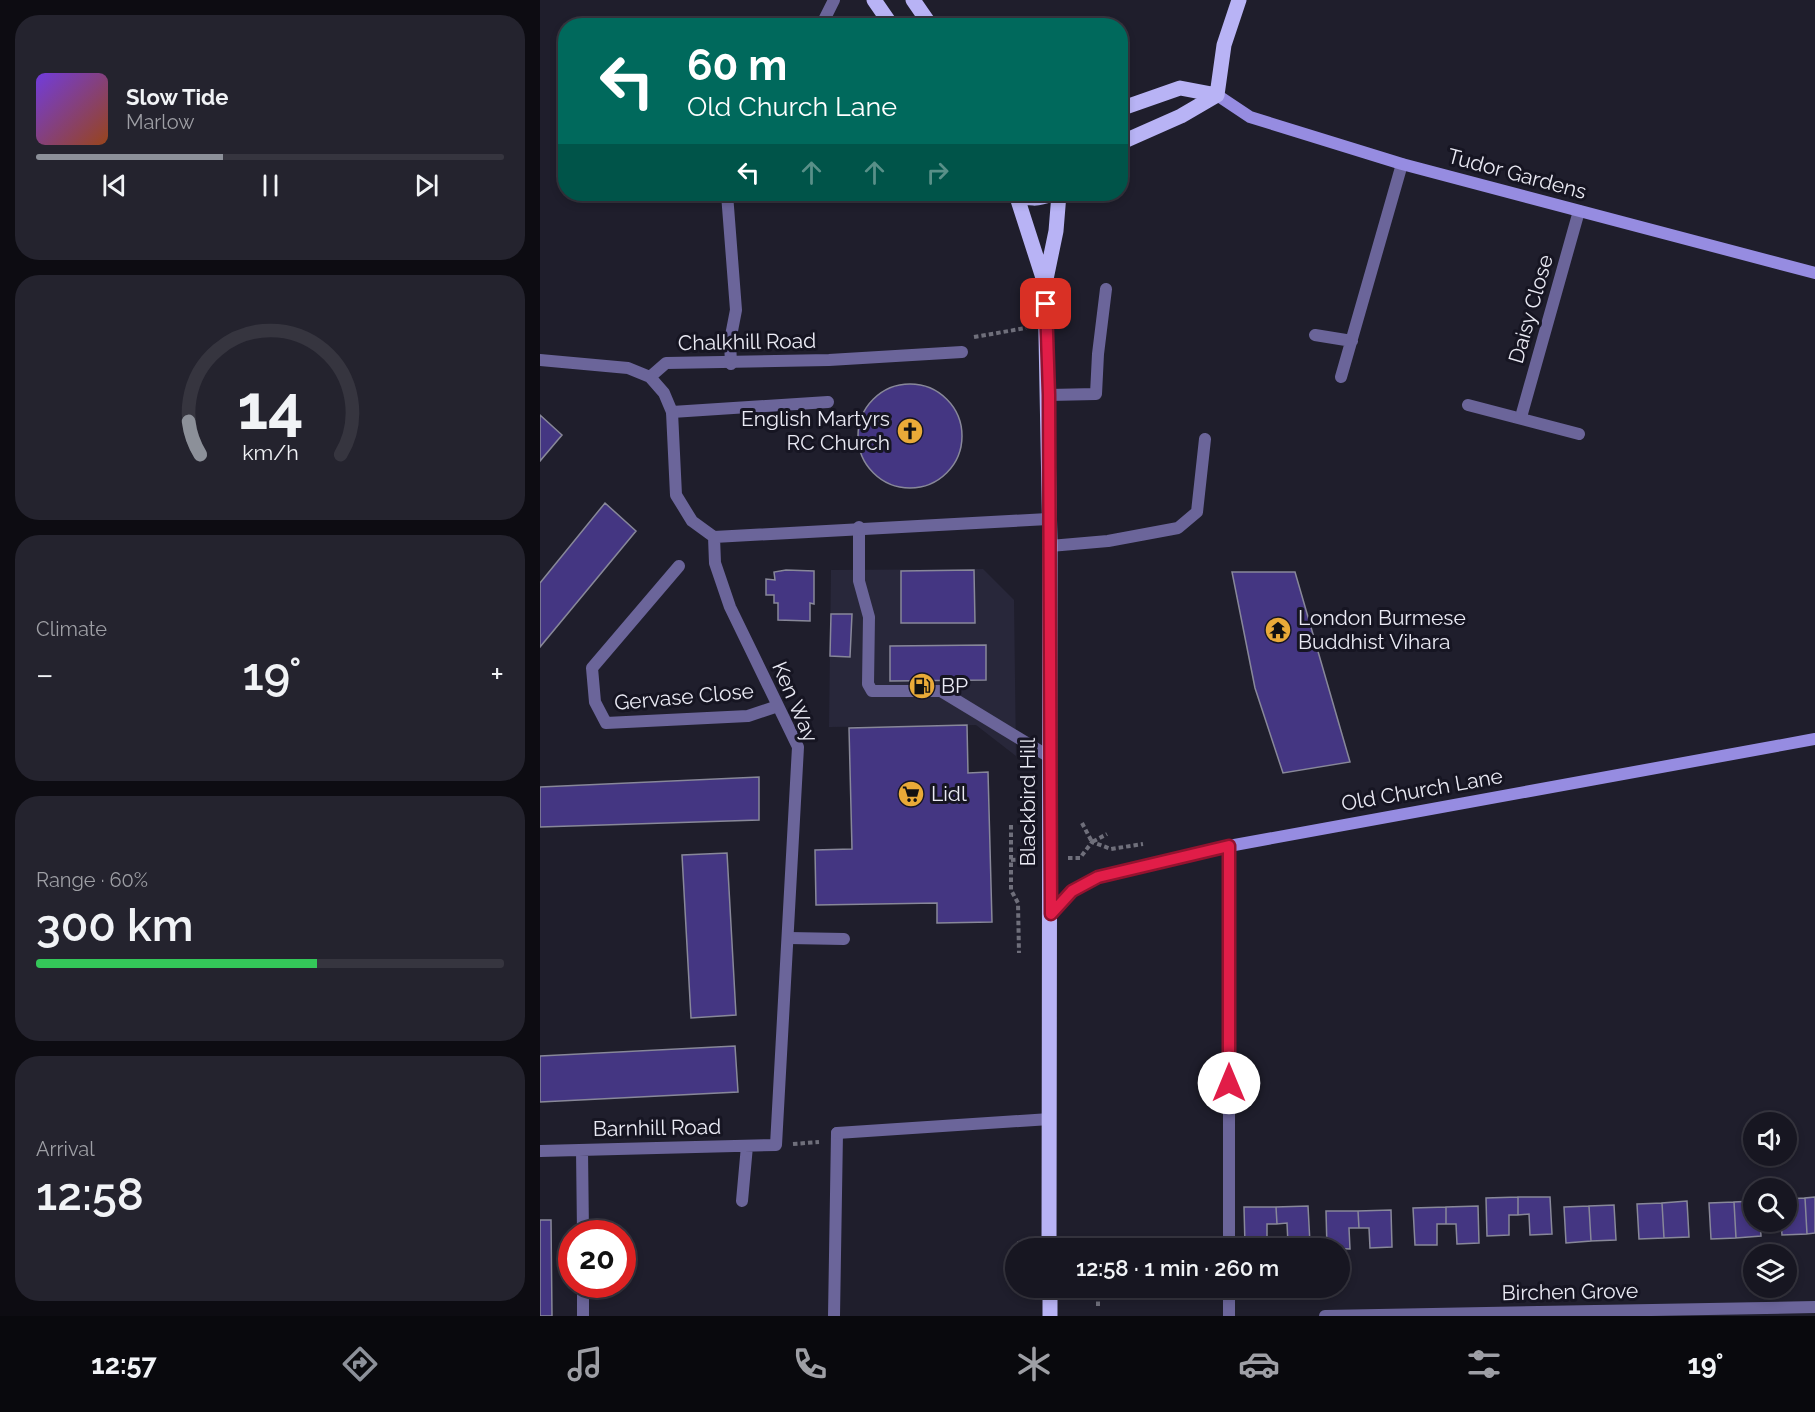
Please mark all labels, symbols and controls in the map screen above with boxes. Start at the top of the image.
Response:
text: 60 m [687,41,787,90]
icon: left [588,42,666,120]
text: Slow Tide [126,84,228,110]
text: Old Church Lane [687,91,897,122]
text: Marlow [126,110,195,134]
street label: Tudor Gardens [1445,143,1589,204]
icon: left [732,156,765,189]
icon: ahead [795,156,828,189]
icon: ahead [858,156,891,189]
icon: right [921,156,954,189]
icon: previous [98,169,131,202]
icon: pause [254,169,287,202]
icon: next [410,169,443,202]
street label: Daisy Close [1503,252,1558,366]
pin [1020,278,1071,329]
icon: arrive [1029,287,1062,320]
street label: Chalkhill Road [678,328,816,355]
text: 14 [237,370,303,444]
place label: English Martyrs RC Church [741,406,890,455]
church icon: English Martyrs RC Church [895,416,925,446]
text: km/h [242,440,298,465]
place label: London Burmese Buddhist Vihara [1298,605,1466,654]
temple icon: London Burmese Buddhist Vihara [1263,615,1293,645]
text: Climate [36,617,107,641]
text: 19° [243,648,301,701]
text: − [36,655,54,694]
text: + [490,655,504,694]
street label: Ken Way [767,658,824,746]
fuel station icon: BP [907,671,937,701]
place label: BP [941,673,968,698]
street label: Gervase Close [613,678,755,715]
street label: Blackbird Hill [1015,738,1040,866]
street label: Old Church Lane [1339,763,1505,816]
supermarket icon: Lidl [896,779,926,809]
place label: Lidl [931,781,967,806]
text: Range · 60% [36,868,148,892]
text: 300 km [36,899,193,952]
position arrow [1197,1051,1261,1115]
map controls [1743,1112,1797,1298]
button: sound [1743,1112,1797,1166]
street label: Barnhill Road [593,1114,721,1141]
text: Arrival [36,1137,95,1161]
text: 12:58 [36,1168,144,1221]
button: search [1743,1178,1797,1232]
speed limit sign: 20 [558,1220,636,1298]
button: layers [1743,1244,1797,1298]
text: 12:58 · 1 min · 260 m [1076,1255,1279,1281]
street label: Birchen Grove [1501,1278,1639,1305]
icon: directions [339,1343,381,1385]
icon: music [564,1343,606,1385]
icon: phone [789,1343,831,1385]
icon: climate [1013,1343,1055,1385]
icon: car [1238,1343,1280,1385]
icon: filters [1463,1343,1505,1385]
text: 12:57 [91,1349,157,1380]
text: 19° [1687,1349,1724,1380]

